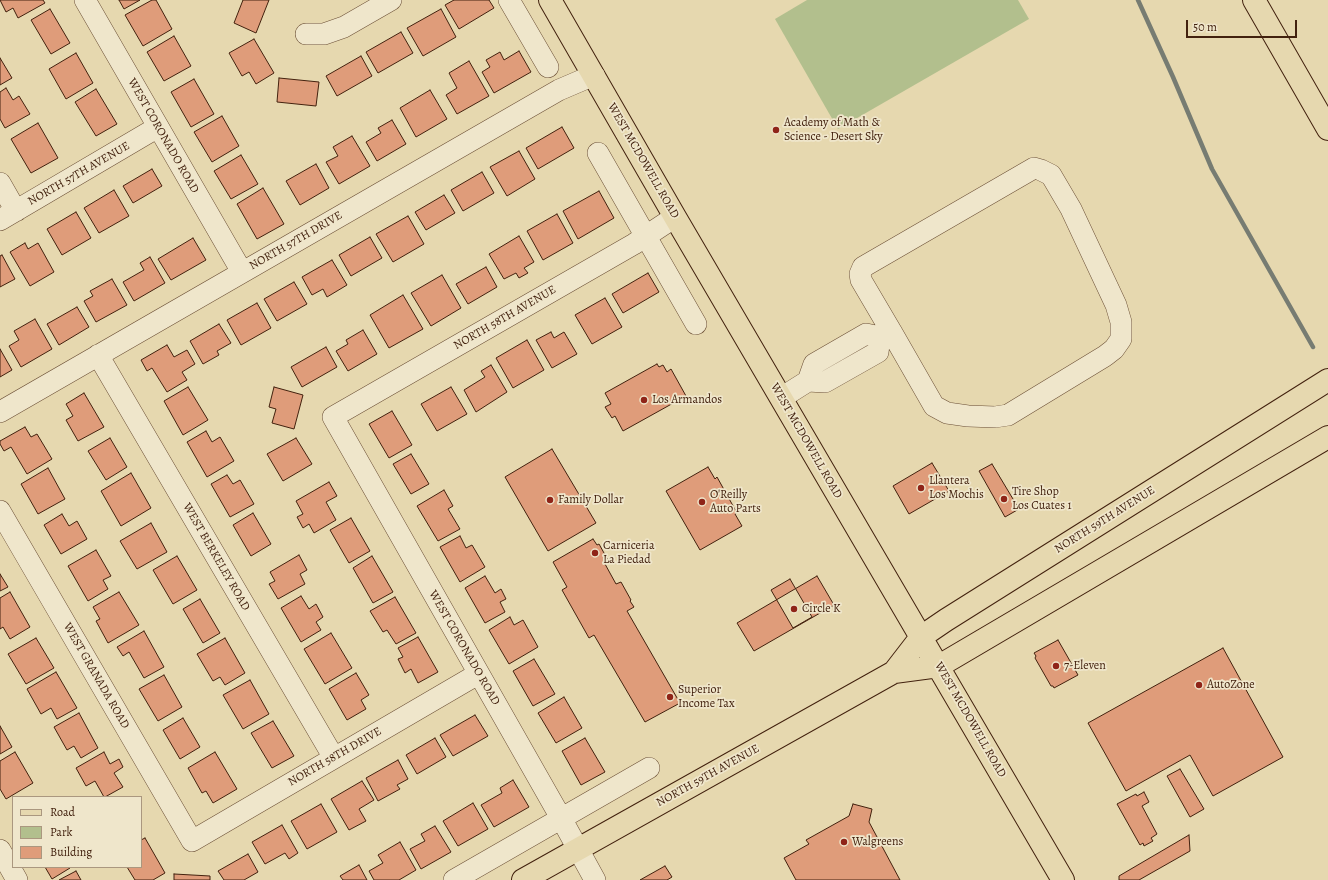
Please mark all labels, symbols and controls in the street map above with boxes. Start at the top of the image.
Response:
scale bar [1188,12,1299,38]
text: 50 m [1193,19,1217,35]
street label: WEST CORONADO ROAD [124,76,202,196]
street label: WEST MCDOWELL ROAD [604,101,682,221]
place label: Academy of Math & Science - Desert Sky [784,116,883,144]
marker: Academy of Math & Science - Desert Sky [771,125,781,135]
street label: NORTH 57TH AVENUE [26,139,132,209]
street label: NORTH 57TH DRIVE [247,209,345,273]
street label: NORTH 58TH AVENUE [451,283,559,353]
street label: WEST MCDOWELL ROAD [767,381,845,501]
place label: Los Armandos [652,393,722,407]
marker: Los Armandos [639,395,649,405]
place label: Llantera Los Mochis [929,474,984,502]
marker: Llantera Los Mochis [916,483,926,493]
street label: NORTH 59TH AVENUE [1052,483,1158,557]
place label: Tire Shop Los Cuates 1 [1012,485,1071,513]
place label: O'Reilly Auto Parts [710,488,761,516]
place label: Family Dollar [558,493,624,507]
marker: Tire Shop Los Cuates 1 [999,494,1009,504]
marker: Family Dollar [545,495,555,505]
marker: O'Reilly Auto Parts [697,497,707,507]
street label: WEST BERKELEY ROAD [179,501,253,613]
place label: Carniceria La Piedad [603,539,655,567]
marker: Carniceria La Piedad [590,548,600,558]
street label: WEST CORONADO ROAD [425,588,503,708]
place label: Circle K [802,602,840,616]
marker: Circle K [789,604,799,614]
street label: WEST GRANADA ROAD [60,620,132,732]
place label: 7-Eleven [1064,659,1106,673]
street label: WEST MCDOWELL ROAD [931,660,1009,780]
marker: 7-Eleven [1051,661,1061,671]
place label: AutoZone [1207,678,1255,692]
marker: AutoZone [1194,680,1204,690]
place label: Superior Income Tax [678,683,735,711]
marker: Superior Income Tax [665,692,675,702]
street label: NORTH 58TH DRIVE [286,724,384,790]
street label: NORTH 59TH AVENUE [654,742,762,810]
legend [12,796,142,868]
text: Road [50,804,75,820]
text: Park [50,824,73,840]
place label: Walgreens [852,835,903,849]
marker: Walgreens [839,837,849,847]
text: Building [50,844,92,860]

